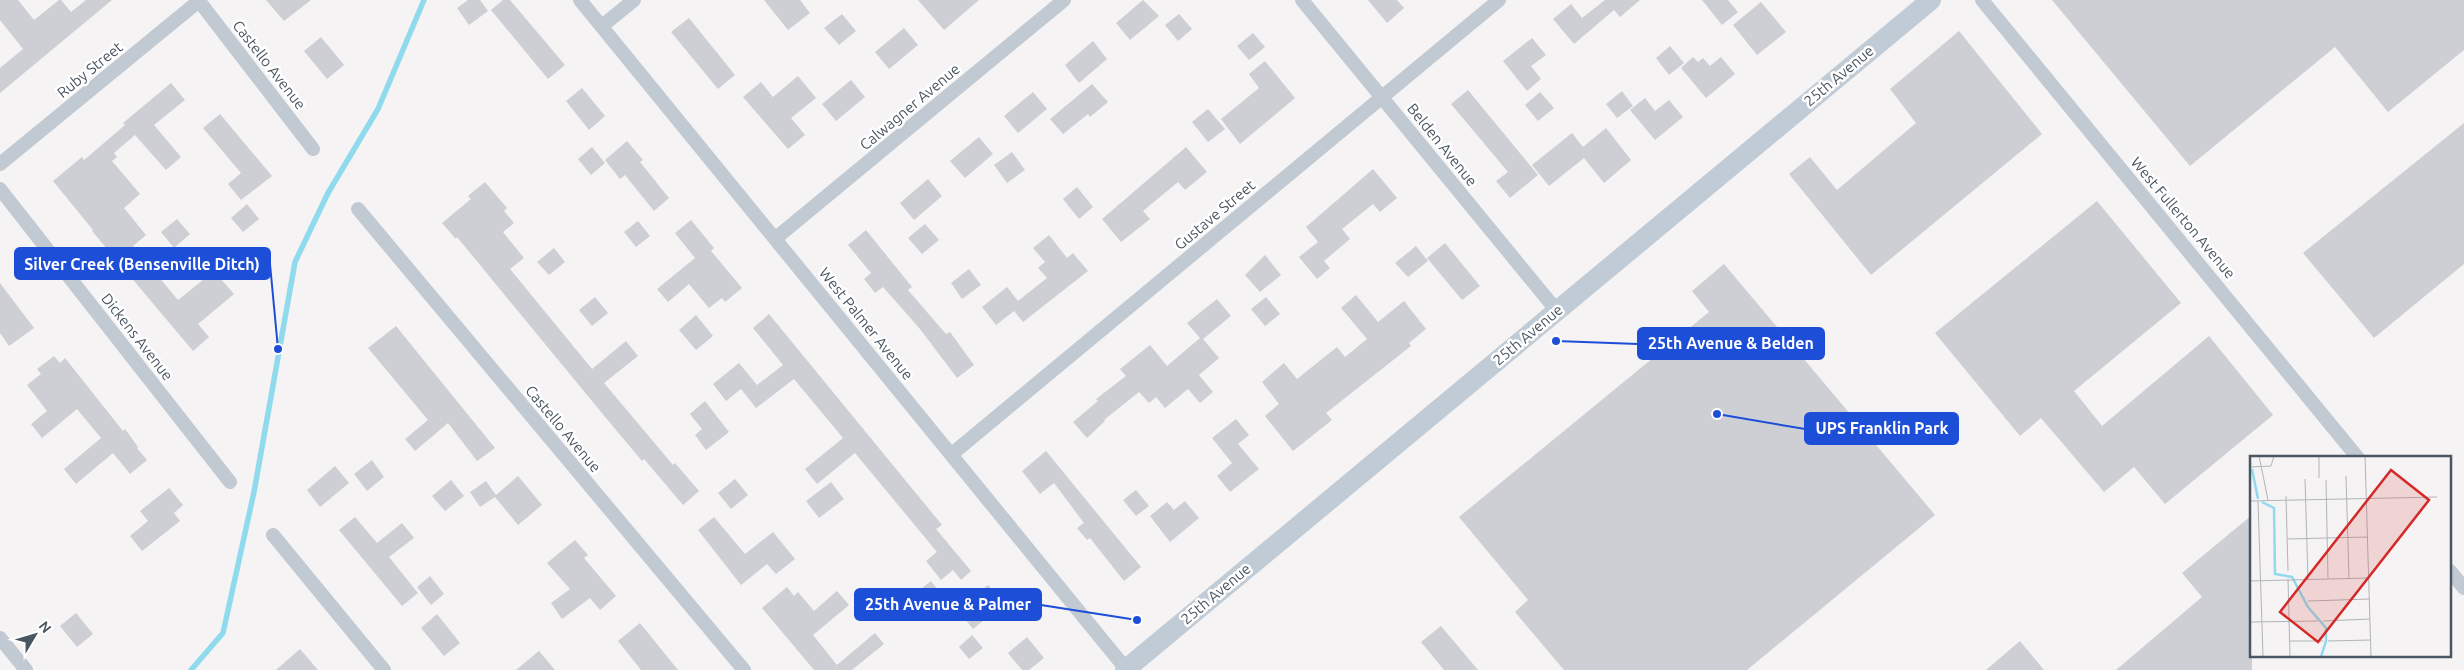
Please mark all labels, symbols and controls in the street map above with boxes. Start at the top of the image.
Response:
street label: Castello Avenue [229,17,309,113]
street label: Ruby Street [54,38,126,101]
street label: 25th Avenue [1801,42,1877,110]
street label: Calwagner Avenue [856,60,963,153]
street label: Belden Avenue [1404,100,1481,189]
street label: West Fullerton Avenue [2128,154,2239,282]
street label: Gustave Street [1171,176,1258,253]
callout: Silver Creek (Bensenville Ditch) [15,248,270,279]
text: Silver Creek (Bensenville Ditch) [24,255,260,274]
street label: West Palmer Avenue [816,264,917,383]
street label: Dickens Avenue [98,290,177,384]
street label: 25th Avenue [1490,301,1566,369]
callout: 25th Avenue & Belden [1638,328,1824,359]
text: 25th Avenue & Belden [1648,334,1814,352]
street label: Castello Avenue [522,382,605,476]
callout: UPS Franklin Park [1805,413,1958,444]
text: UPS Franklin Park [1816,419,1948,437]
inset map [2250,456,2452,658]
street label: 25th Avenue [1178,560,1254,628]
callout: 25th Avenue & Palmer [855,589,1041,620]
text: 25th Avenue & Palmer [865,595,1031,613]
north arrow [10,610,60,660]
text: N [36,618,55,636]

